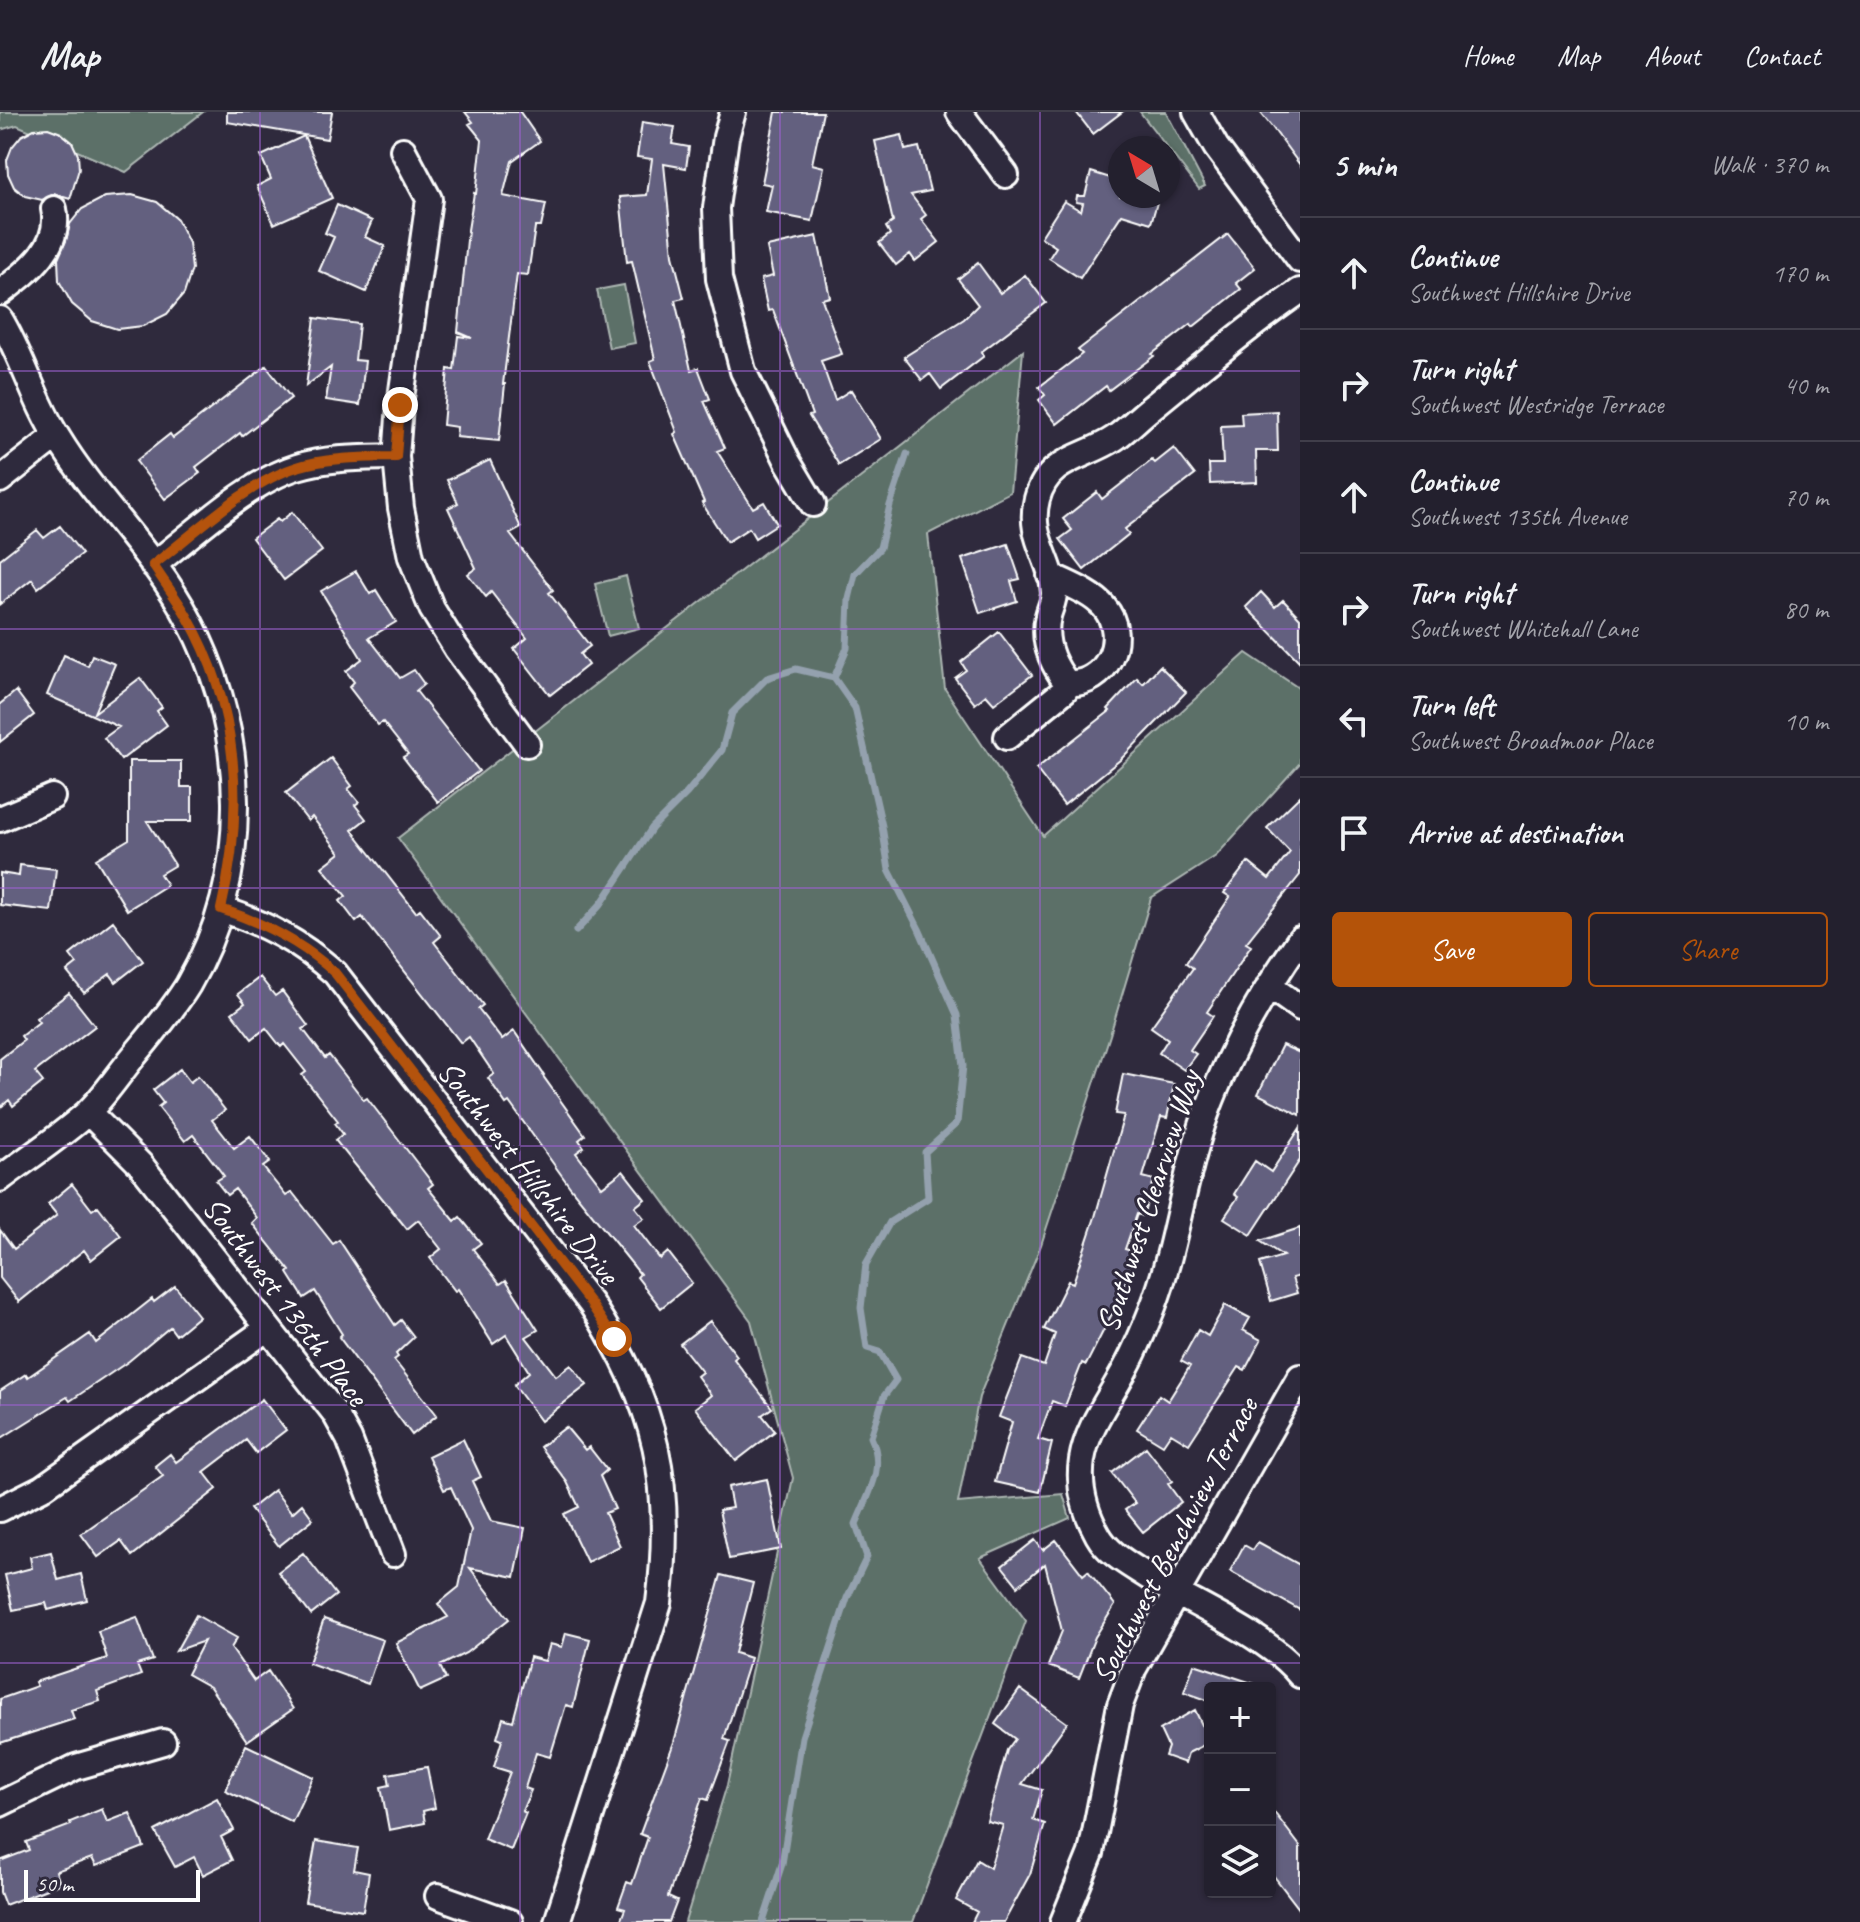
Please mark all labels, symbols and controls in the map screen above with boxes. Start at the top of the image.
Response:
text: Map [40,32,99,79]
text: Home [1463,38,1513,73]
text: Map [1557,38,1600,73]
text: About [1644,38,1700,73]
text: Contact [1744,38,1820,73]
north arrow [1108,136,1180,208]
text: 5 min [1332,143,1397,186]
text: Walk · 370 m [1711,148,1828,181]
text: Continue [1408,238,1498,276]
icon: ahead [1332,251,1376,295]
text: 170 m [1772,257,1828,290]
text: Southwest Hillshire Drive [1408,276,1630,309]
text: Turn right [1408,350,1513,388]
icon: right [1332,363,1376,407]
text: 40 m [1784,369,1828,402]
route end [382,387,418,423]
text: Southwest Westridge Terrace [1408,388,1663,421]
text: Continue [1408,462,1498,500]
icon: ahead [1332,475,1376,519]
text: 70 m [1784,481,1828,514]
text: Southwest 135th Avenue [1408,500,1627,533]
text: Turn right [1408,574,1513,612]
icon: right [1332,587,1376,631]
text: 80 m [1784,593,1828,626]
text: Southwest Whitehall Lane [1408,612,1638,645]
text: Turn left [1408,686,1495,724]
icon: left [1332,699,1376,743]
text: 10 m [1784,705,1828,738]
text: Southwest Broadmoor Place [1408,724,1653,757]
icon: arrive [1332,811,1376,855]
text: Arrive at destination [1408,814,1623,852]
button: Save [1332,912,1572,987]
button: Share [1588,912,1828,987]
street label: Southwest Hillshire Drive [428,1052,630,1294]
street label: Southwest Clearview Way [1087,1062,1211,1337]
street label: Southwest 136th Place [193,1188,379,1416]
route start [596,1321,632,1357]
street label: Southwest Benchview Terrace [1082,1388,1268,1690]
map controls [1204,1682,1276,1898]
button: + [1204,1682,1276,1754]
button: − [1204,1754,1276,1826]
button: layers [1204,1826,1276,1898]
scale bar [24,1866,200,1902]
text: 50 m [36,1870,73,1898]

